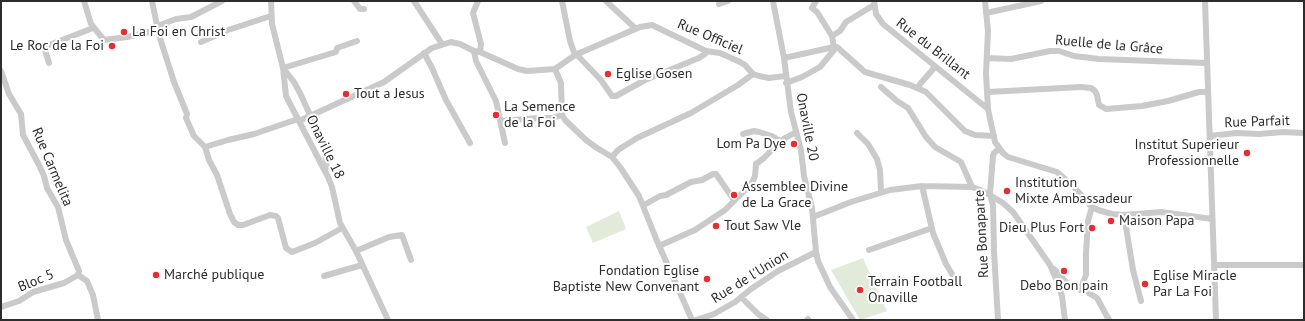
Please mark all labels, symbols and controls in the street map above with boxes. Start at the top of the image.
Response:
street label: Rue du Brillant [893,15,973,83]
street label: Rue Officiel [675,16,745,58]
place label: La Foi en Christ [132,24,225,40]
marker: La Foi en Christ [119,27,129,37]
street label: Ruelle de la Grâce [1054,32,1164,58]
place label: Le Roc de la Foi [10,38,104,54]
marker: Le Roc de la Foi [107,41,117,51]
place label: Eglise Gosen [616,66,692,82]
marker: Eglise Gosen [603,69,613,79]
place label: Tout a Jesus [354,86,425,102]
marker: Tout a Jesus [341,89,351,99]
street label: Onaville 20 [792,92,822,162]
place label: La Semence de la Foi [504,99,575,132]
marker: La Semence de la Foi [491,110,501,120]
street label: Onaville 18 [302,112,348,182]
street label: Rue Parfait [1224,112,1290,132]
street label: Rue Carmelita [28,125,76,209]
place label: Lom Pa Dye [717,136,786,152]
place label: Institut Superieur Professionnelle [1135,137,1239,170]
marker: Lom Pa Dye [789,139,799,149]
marker: Institut Superieur Professionnelle [1242,148,1252,158]
place label: Institution Mixte Ambassadeur [1015,175,1132,208]
place label: Assemblee Divine de La Grace [742,179,848,212]
marker: Institution Mixte Ambassadeur [1002,186,1012,196]
street label: Rue Bonaparte [971,189,993,279]
marker: Assemblee Divine de La Grace [729,190,739,200]
place label: Maison Papa [1119,213,1194,229]
marker: Maison Papa [1106,216,1116,226]
place label: Tout Saw Vle [724,218,801,234]
place label: Dieu Plus Fort [999,220,1084,236]
marker: Tout Saw Vle [711,221,721,231]
marker: Dieu Plus Fort [1087,223,1097,233]
street label: Rue de l'Union [708,247,792,307]
place label: Fondation Eglise Baptiste New Convenant [553,263,699,296]
street label: Bloc 5 [15,266,57,296]
marker: Debo Bon pain [1059,266,1069,276]
place label: Marché publique [164,267,264,283]
place label: Eglise Miracle Par La Foi [1153,268,1237,300]
marker: Marché publique [151,270,161,280]
marker: Fondation Eglise Baptiste New Convenant [702,274,712,284]
place label: Terrain Football Onaville [868,274,962,306]
place label: Debo Bon pain [1020,278,1108,294]
marker: Eglise Miracle Par La Foi [1140,279,1150,289]
marker: Terrain Football Onaville [855,285,865,295]

